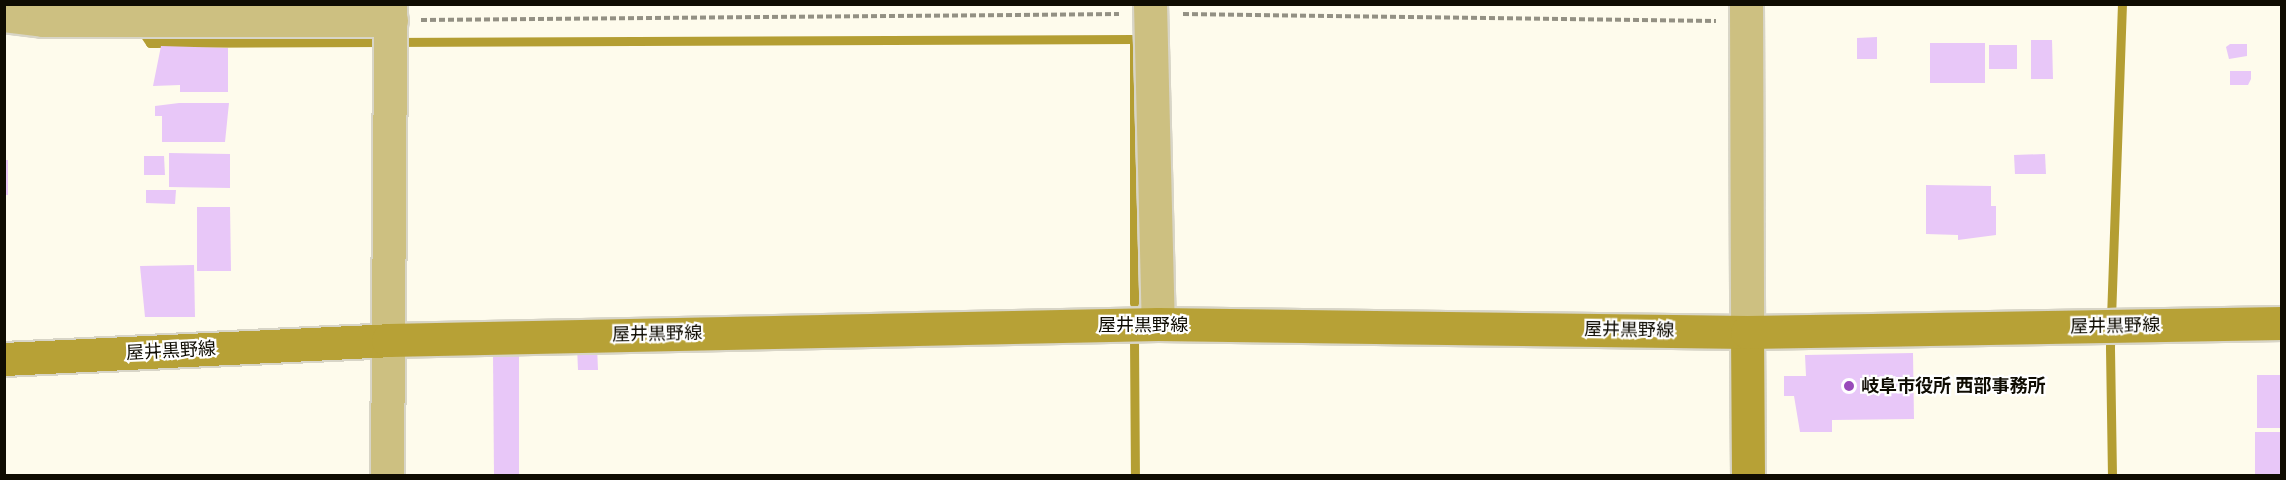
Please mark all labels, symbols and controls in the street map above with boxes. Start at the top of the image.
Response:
street label: 屋井黒野線 [1098,314,1188,336]
street label: 屋井黒野線 [2070,314,2160,338]
street label: 屋井黒野線 [1584,318,1674,342]
street label: 屋井黒野線 [612,322,702,346]
street label: 屋井黒野線 [125,338,217,364]
place label: 岐阜市役所 西部事務所 [1861,375,2046,397]
marker: 岐阜市役所 西部事務所 [1842,379,1856,393]

